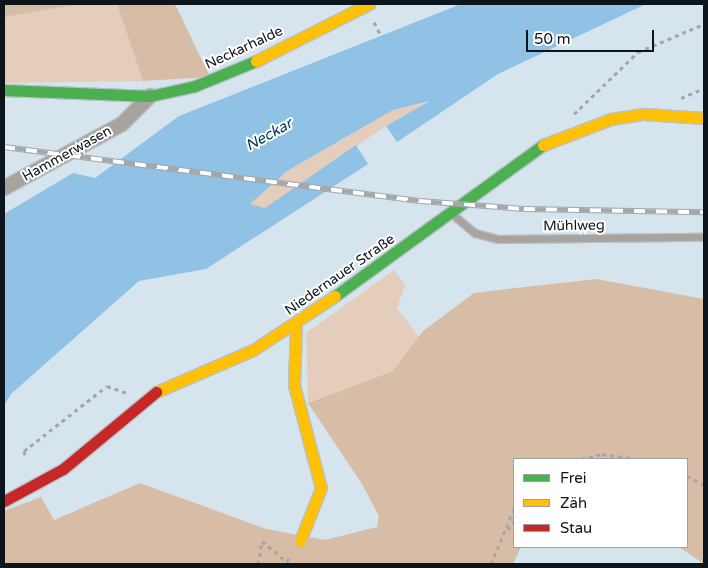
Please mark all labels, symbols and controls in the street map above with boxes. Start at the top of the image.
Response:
scale bar [528,20,656,52]
street label: Neckarhalde [202,23,286,73]
text: 50 m [534,30,571,48]
water label: Neckar [243,115,295,155]
street label: Hammerwasen [19,123,115,185]
street label: Mühlweg [543,217,605,235]
street label: Niedernauer Straße [282,231,398,319]
legend [513,458,688,548]
text: Frei [560,469,586,487]
text: Zäh [560,494,587,512]
text: Stau [560,519,592,537]

